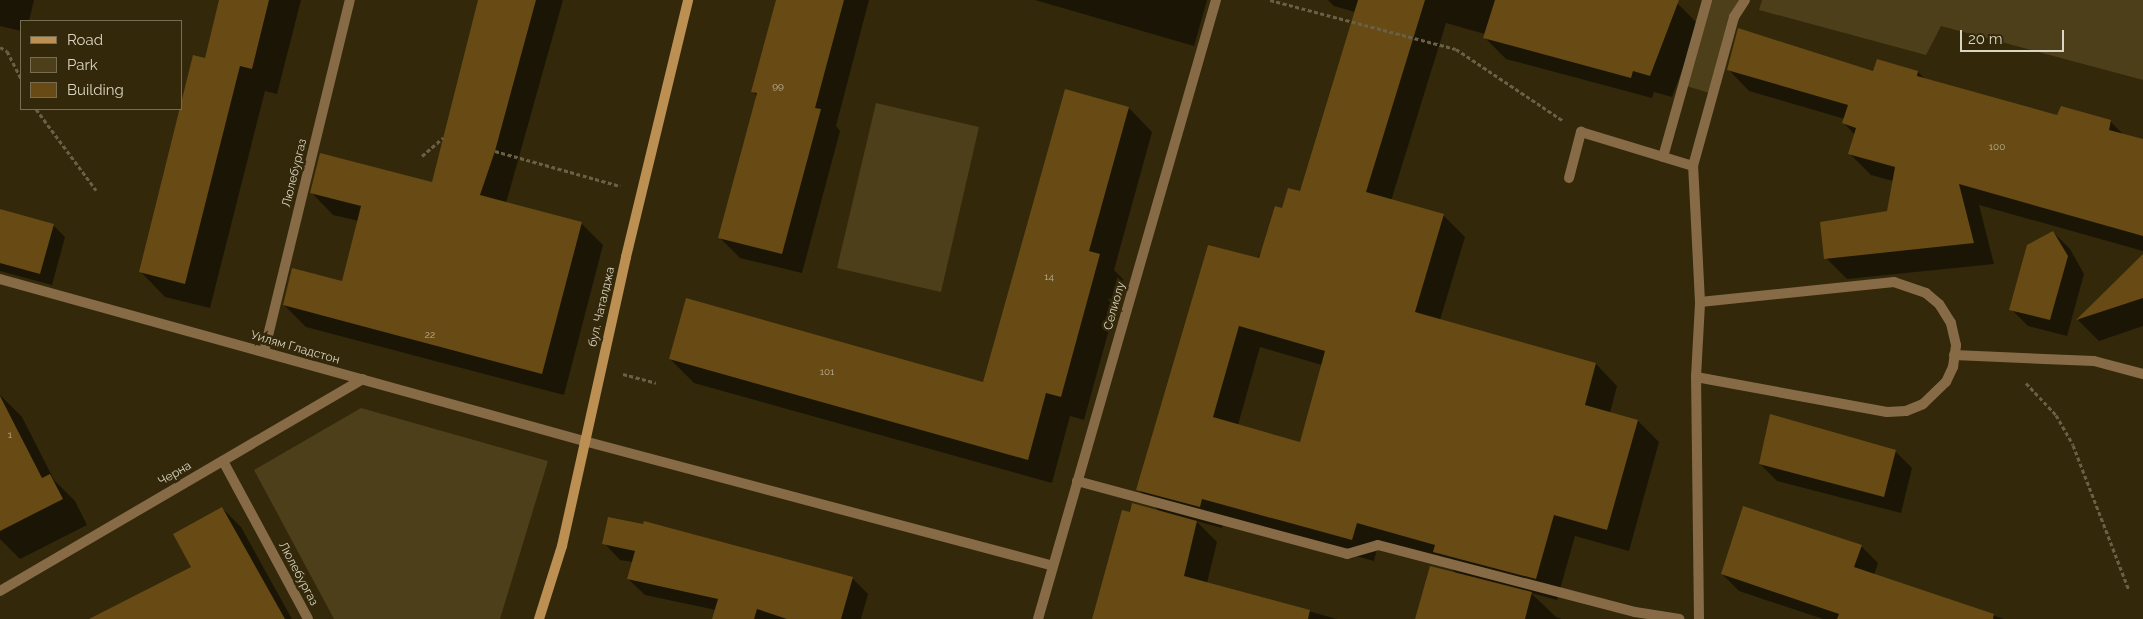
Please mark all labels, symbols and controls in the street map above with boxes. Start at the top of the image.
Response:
legend [20,20,182,110]
scale bar [1963,20,2067,52]
text: 20 m [1968,30,2003,48]
text: Road [67,31,103,49]
text: Park [67,56,98,74]
house number: 99 [772,80,784,92]
text: Building [67,81,124,99]
street label: Люлебургаз [280,137,310,209]
house number: 100 [1989,141,2005,153]
street label: бул. Чаталджа [586,265,618,349]
house number: 14 [1044,271,1054,283]
street label: Селиолу [1101,280,1129,332]
street label: Уилям Гладстон [249,328,341,368]
house number: 22 [425,329,435,341]
house number: 101 [820,366,834,378]
house number: 1 [8,429,12,441]
street label: Черна [156,459,194,489]
street label: Люлебургаз [275,540,321,608]

